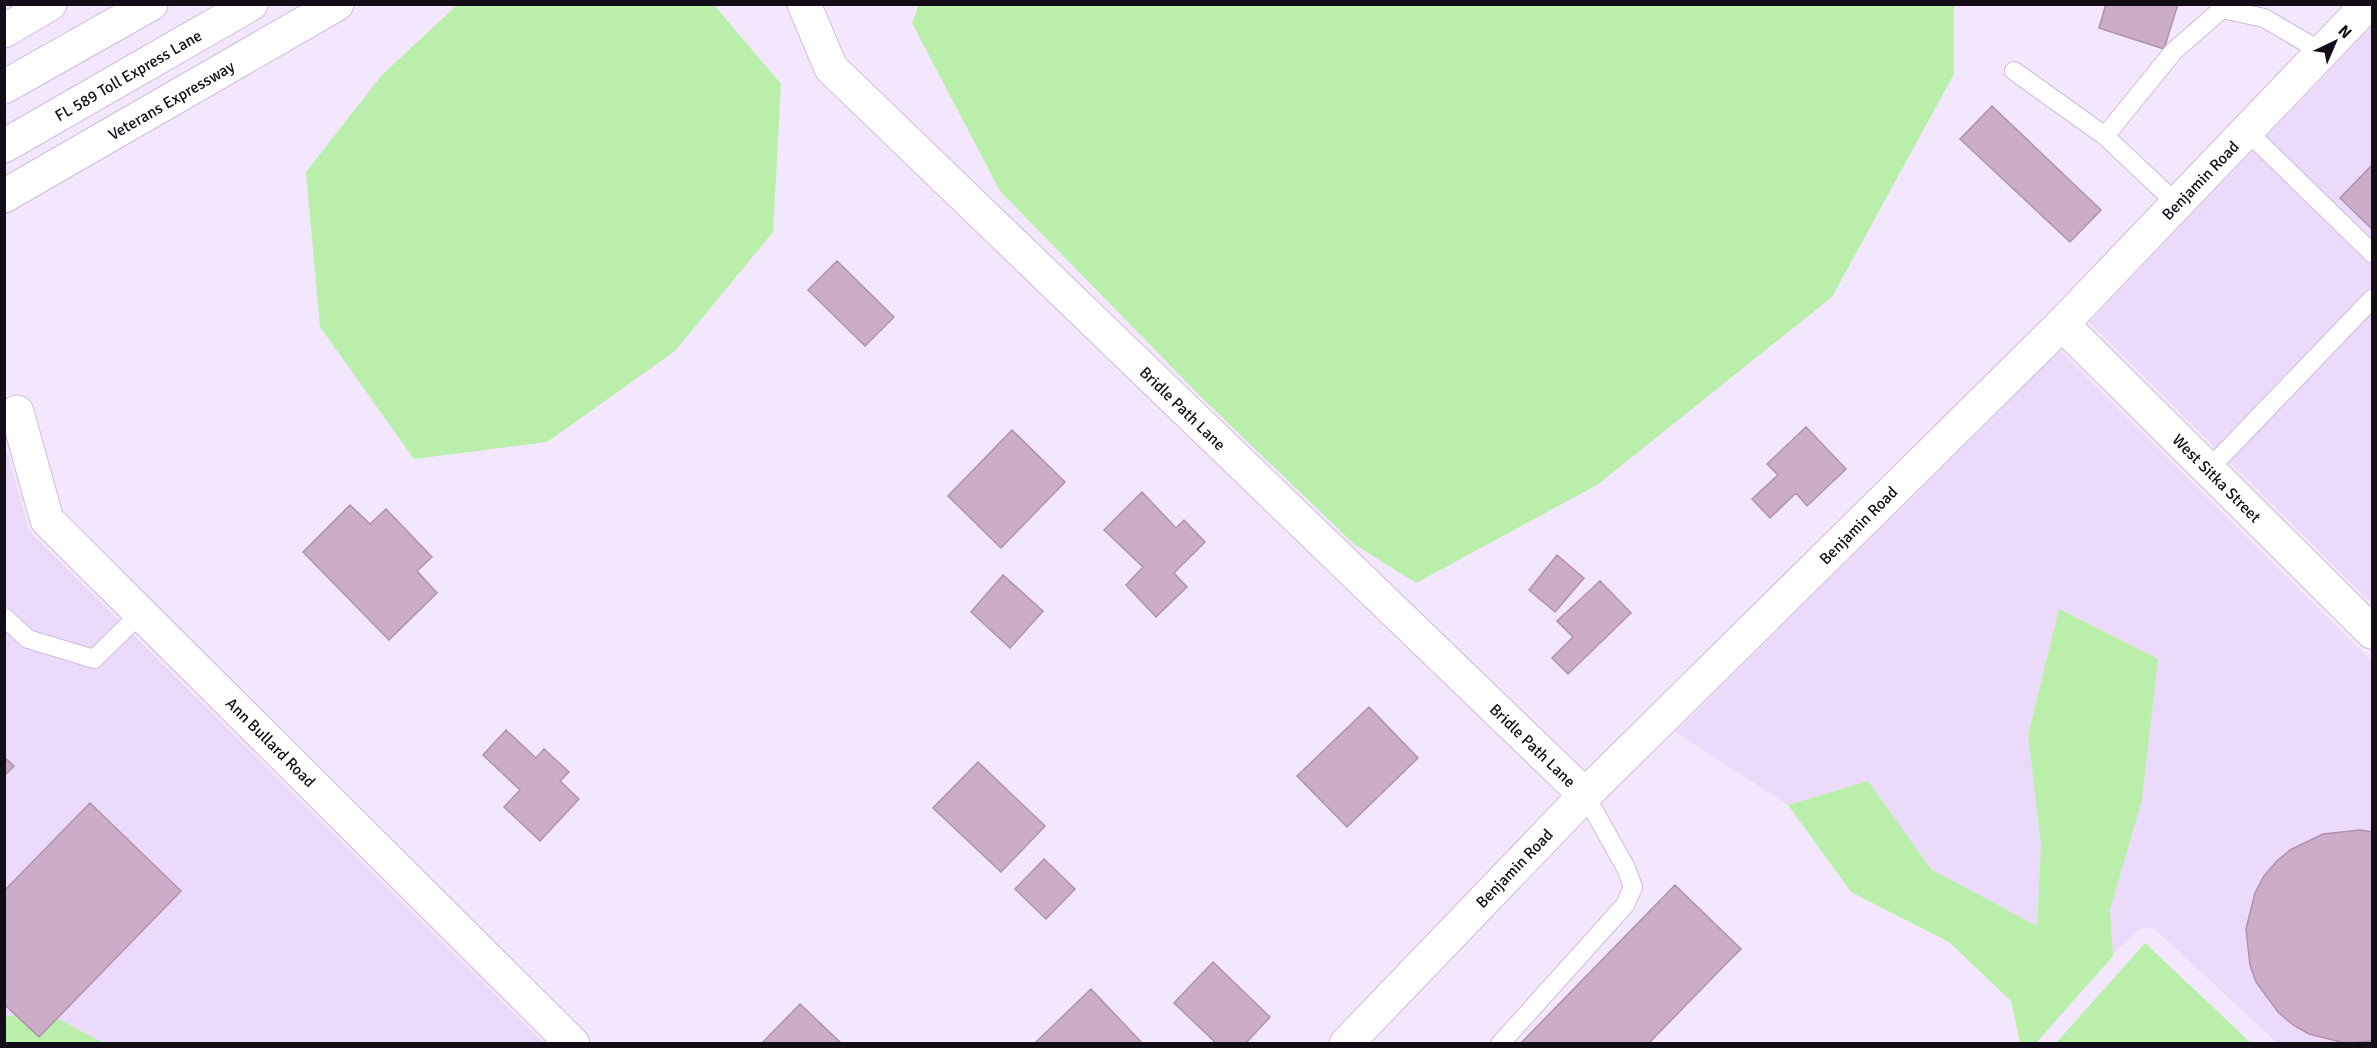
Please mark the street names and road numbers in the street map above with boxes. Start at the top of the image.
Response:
street label: FL 589 Toll Express Lane [52,26,205,126]
street label: Veterans Expressway [105,56,239,145]
street label: Benjamin Road [2158,137,2244,225]
street label: Bridle Path Lane [1135,363,1230,455]
street label: West Sitka Street [2168,430,2265,527]
street label: Benjamin Road [1815,482,1902,569]
street label: Ann Bullard Road [221,694,319,792]
street label: Bridle Path Lane [1485,700,1580,792]
street label: Benjamin Road [1472,825,1558,913]

